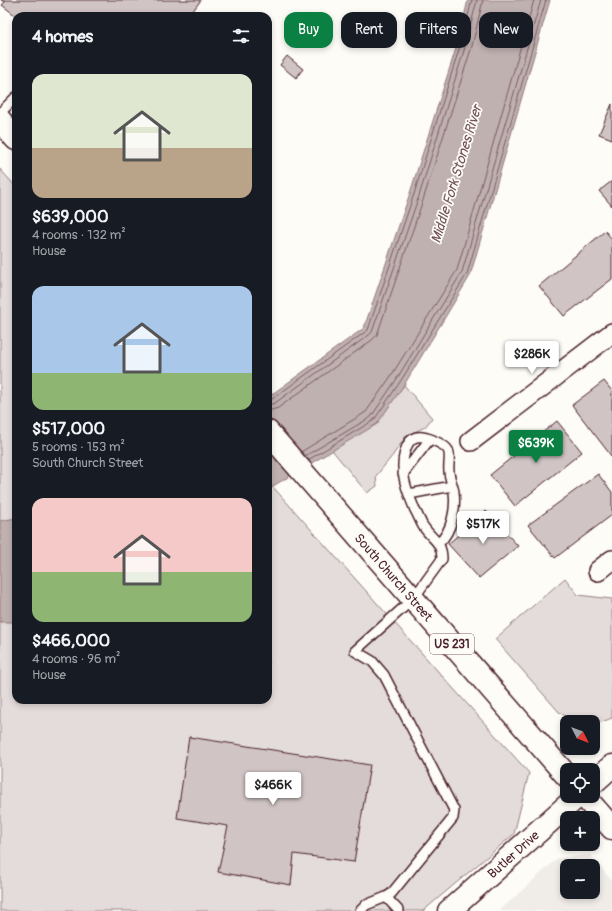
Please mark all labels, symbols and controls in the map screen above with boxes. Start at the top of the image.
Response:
chip: Buy [284,12,333,48]
chip: Rent [341,12,397,48]
chip: Filters [405,12,471,48]
chip: New [479,12,533,48]
icon: filters [230,25,252,47]
text: 4 homes [32,26,93,47]
icon: home [106,100,178,172]
water label: Middle Fork Stones River [427,101,486,245]
text: $639,000 [32,206,109,227]
text: 4 rooms · 132 m² [32,227,126,243]
text: House [32,243,66,259]
icon: home [106,312,178,384]
pin: $286K [504,341,560,375]
text: $286K [514,346,550,362]
text: $517,000 [32,418,105,439]
pin: $639K [508,430,564,464]
text: $639K [518,435,554,451]
text: 5 rooms · 153 m² [32,439,125,455]
text: South Church Street [32,455,143,471]
pin: $517K [455,511,511,545]
text: $517K [466,516,500,532]
icon: home [106,524,178,596]
street label: South Church Street [351,530,436,625]
text: $466,000 [32,630,110,651]
road number: US 231 [430,634,474,654]
text: 4 rooms · 96 m² [32,651,120,667]
text: House [32,667,66,683]
north arrow [560,715,600,755]
map controls [560,715,600,899]
button: locate [560,763,600,803]
pin: $466K [245,772,301,806]
text: $466K [254,777,292,793]
button: + [560,811,600,851]
street label: Butler Drive [485,827,543,882]
button: − [560,859,600,899]

